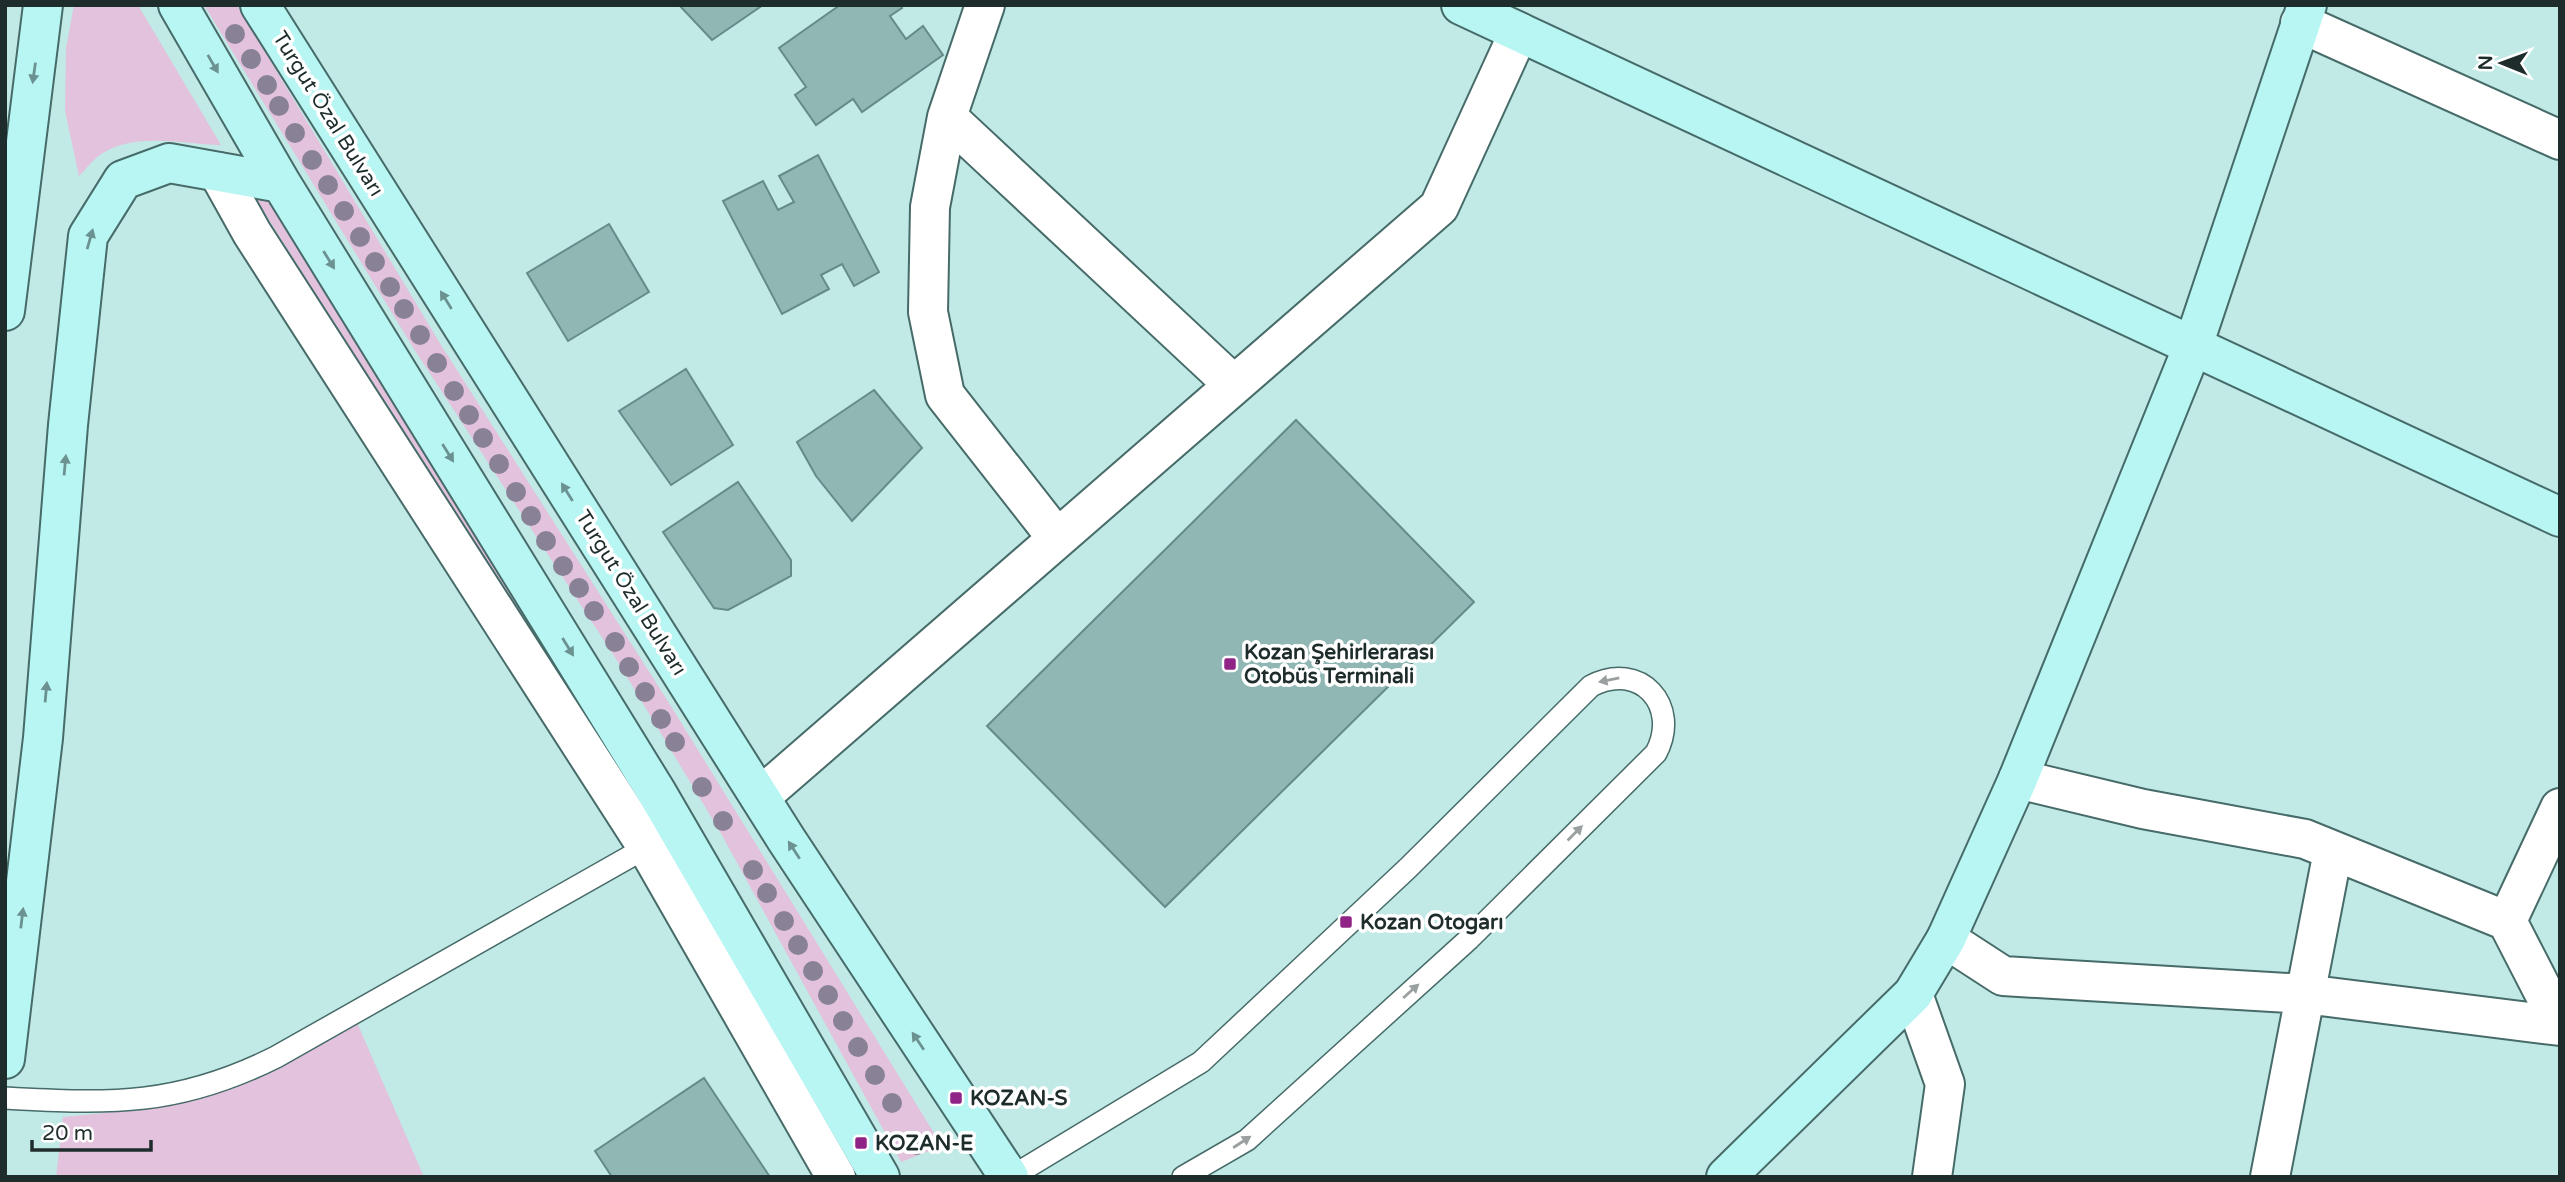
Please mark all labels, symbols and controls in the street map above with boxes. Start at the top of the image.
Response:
street label: Turgut Özal Bulvarı [267,27,389,201]
north arrow [2467,28,2537,98]
one-way arrow [206,55,219,74]
text: N [2475,55,2497,71]
one-way arrow [28,62,39,84]
one-way arrow [85,228,96,250]
one-way arrow [322,250,335,269]
one-way arrow [439,290,452,310]
one-way arrow [442,444,455,463]
one-way arrow [60,454,71,476]
one-way arrow [561,483,574,502]
street label: Turgut Özal Bulvarı [570,506,692,680]
one-way arrow [561,637,574,657]
place label: Kozan Şehirlerarası Otobüs Terminali [1244,640,1434,689]
marker: Kozan Şehirlerarası Otobüs Terminali [1222,656,1238,672]
one-way arrow [1598,675,1620,686]
one-way arrow [41,681,52,703]
one-way arrow [1567,825,1584,842]
one-way arrow [787,840,800,860]
one-way arrow [16,907,27,929]
place label: Kozan Otogarı [1360,910,1503,935]
marker: Kozan Otogarı [1338,914,1354,930]
one-way arrow [1402,983,1420,999]
one-way arrow [911,1031,924,1051]
place label: KOZAN-S [970,1086,1068,1111]
marker: KOZAN-S [948,1090,964,1106]
scale bar [32,1108,150,1152]
text: 20 m [42,1121,93,1146]
place label: KOZAN-E [875,1131,973,1156]
marker: KOZAN-E [853,1135,869,1151]
one-way arrow [1232,1136,1251,1149]

